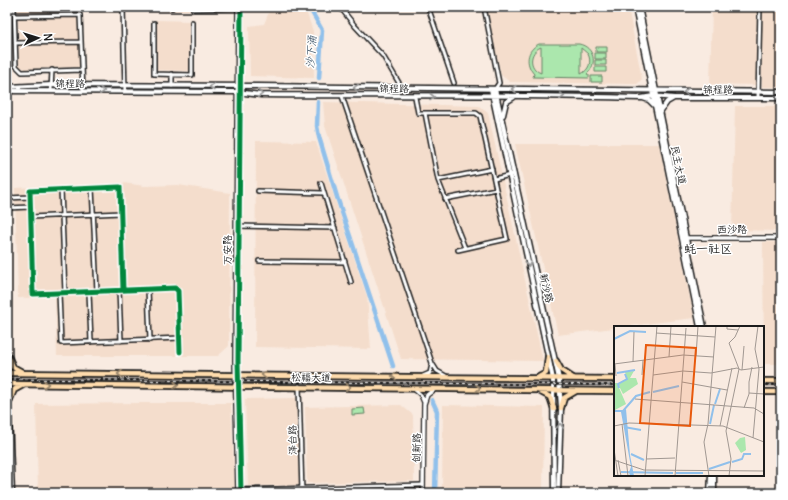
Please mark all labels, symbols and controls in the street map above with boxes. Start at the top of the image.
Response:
north arrow [18,18,58,58]
text: N [41,33,55,42]
water label: 沙下涌 [303,34,319,69]
street label: 锦程路 [55,77,85,90]
one-way arrow [209,82,215,91]
street label: 锦程路 [379,82,409,95]
street label: 锦程路 [703,83,733,96]
one-way arrow [353,84,359,92]
one-way arrow [511,85,517,93]
one-way arrow [99,87,105,95]
one-way arrow [683,88,689,96]
one-way arrow [257,90,263,99]
one-way arrow [559,91,565,100]
one-way arrow [429,93,435,101]
street label: 民主大道 [668,144,689,186]
street label: 西沙路 [717,223,747,236]
street label: 万安路 [221,235,234,265]
district label: 蚝一社区 [684,241,732,256]
one-way arrow [524,261,532,267]
street label: 新沙路 [537,272,556,304]
inset map [614,326,764,476]
one-way arrow [117,370,123,378]
one-way arrow [261,371,267,379]
street label: 松福大道 [291,371,331,384]
one-way arrow [391,372,397,381]
one-way arrow [43,380,49,388]
one-way arrow [173,381,179,389]
one-way arrow [345,383,351,391]
one-way arrow [475,384,481,393]
one-way arrow [556,423,564,429]
street label: 泽台路 [286,425,299,455]
street label: 创新路 [410,433,423,463]

